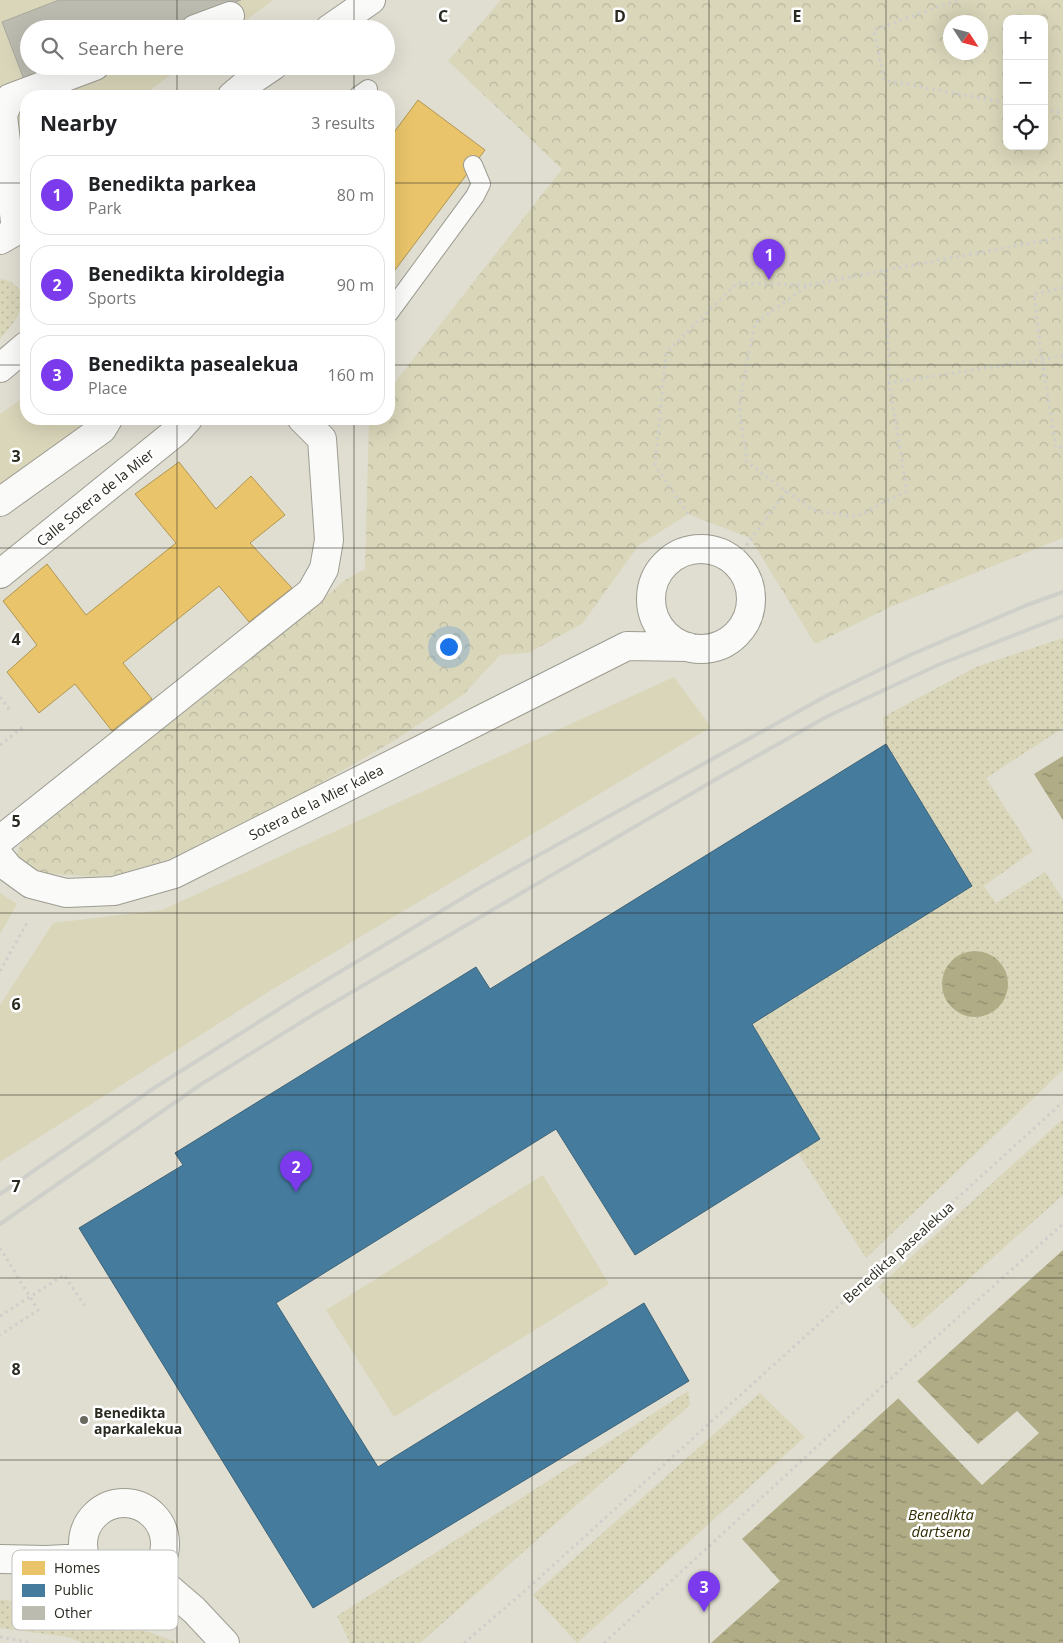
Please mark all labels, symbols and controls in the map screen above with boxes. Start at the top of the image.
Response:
text: C [438,5,448,27]
text: D [614,5,626,27]
text: E [793,5,802,27]
north arrow [943,15,988,60]
map controls [1003,15,1048,150]
button: + [1003,15,1048,60]
search box [20,20,395,75]
icon: search [38,34,66,62]
text: Search here [78,35,184,61]
button: − [1003,60,1048,105]
button: locate [1003,105,1048,150]
text: Nearby [40,109,117,137]
text: 3 results [311,112,375,134]
text: Benedikta parkea [88,171,257,197]
text: 1 [52,184,62,206]
text: 80 m [337,184,374,206]
text: Park [88,197,121,219]
pin: 1 [753,239,785,280]
text: Benedikta kiroldegia [88,261,285,287]
text: 2 [52,274,62,296]
text: 90 m [337,274,374,296]
text: Sports [88,287,136,309]
text: Benedikta pasealekua [88,351,298,377]
text: 3 [52,364,62,386]
text: 160 m [328,364,374,386]
text: Place [88,377,127,399]
street label: Calle Sotera de la Mier [32,444,158,550]
text: 3 [11,445,21,467]
text: 4 [11,628,21,650]
your location [436,634,462,660]
street label: Sotera de la Mier kalea [245,760,387,844]
text: 5 [11,810,21,832]
text: 6 [11,993,21,1015]
pin: 2 [280,1151,312,1192]
text: 7 [11,1175,21,1197]
street label: Benedikta pasealekua [839,1197,957,1307]
text: 8 [11,1358,21,1380]
place label: Benedikta aparkalekua [94,1403,182,1438]
marker: Benedikta aparkalekua [78,1414,90,1426]
water label: Benedikta dartsena [908,1504,974,1541]
legend [12,1550,178,1630]
text: Homes [54,1558,101,1577]
pin: 3 [688,1571,720,1612]
text: Public [54,1580,94,1599]
text: Other [54,1603,92,1622]

